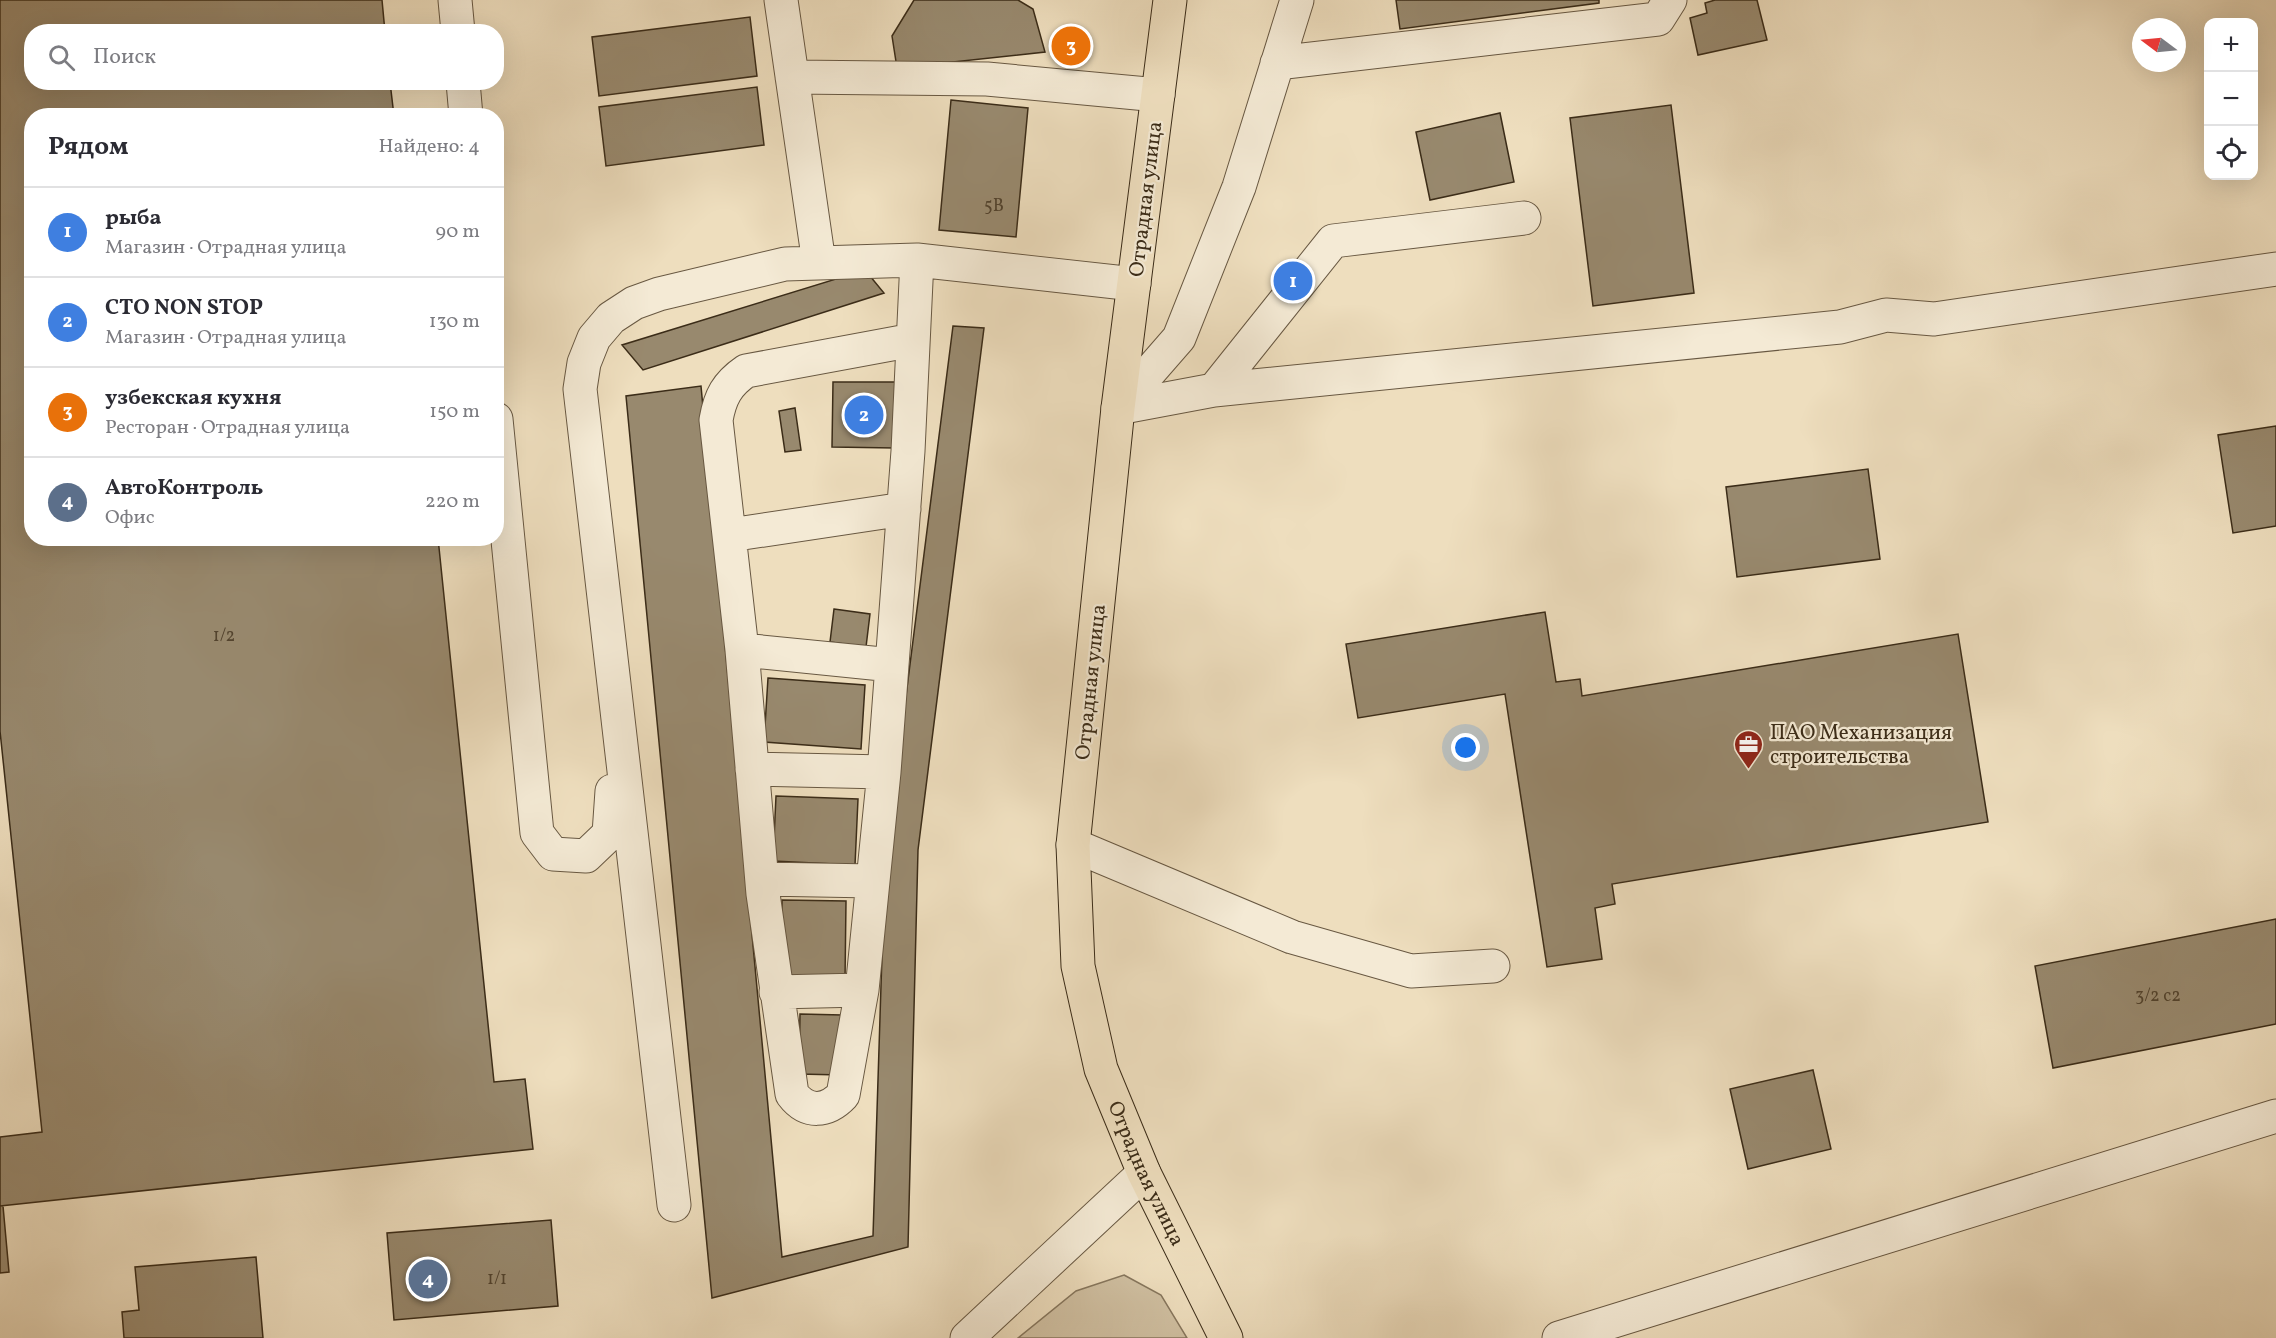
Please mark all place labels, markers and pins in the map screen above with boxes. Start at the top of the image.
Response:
pin: 3 [1052,24,1090,68]
pin: 1 [1274,258,1312,304]
pin: 2 [844,392,884,438]
place label: ПАО Механизация строительства [1770,719,1952,772]
office icon: ПАО Механизация строительства [1733,728,1765,770]
pin: 4 [408,1256,448,1302]

